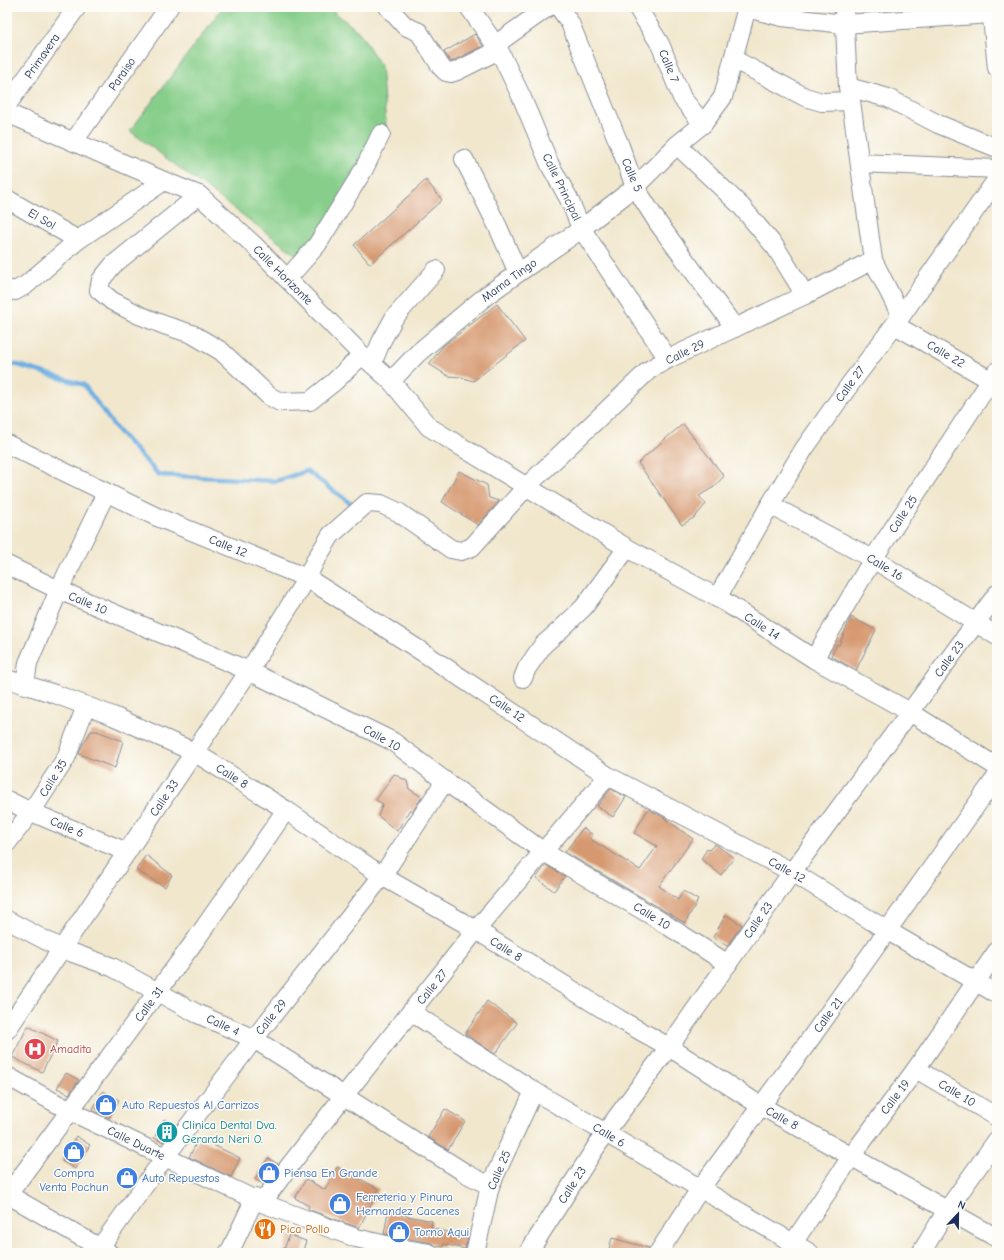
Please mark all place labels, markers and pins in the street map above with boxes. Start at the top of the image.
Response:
hospital icon: Amadita [22,1036,48,1062]
place label: Amadita [50,1042,91,1056]
shop icon: Auto Repuestos Al Carrizos [93,1092,119,1118]
place label: Auto Repuestos Al Carrizos [122,1098,259,1112]
place label: Clinica Dental Dva. Gerarda Neri O. [182,1118,277,1146]
building icon: Clinica Dental Dva. Gerarda Neri O. [154,1119,180,1145]
shop icon: Compra Venta Pochun [61,1139,87,1165]
shop icon: Piensa En Grande [256,1160,282,1186]
shop icon: Auto Repuestos [114,1165,140,1191]
place label: Compra Venta Pochun [39,1166,109,1194]
place label: Piensa En Grande [284,1166,377,1180]
place label: Auto Repuestos [142,1171,219,1185]
place label: Ferreteria y Pinura Hernandez Cacenes [356,1190,460,1218]
shop icon: Ferreteria y Pinura Hernandez Cacenes [327,1191,353,1217]
restaurant icon: Pica Pollo [252,1216,278,1242]
shop icon: Torno Aqui [386,1219,412,1245]
place label: Pica Pollo [280,1222,330,1236]
place label: Torno Aqui [414,1225,469,1239]

